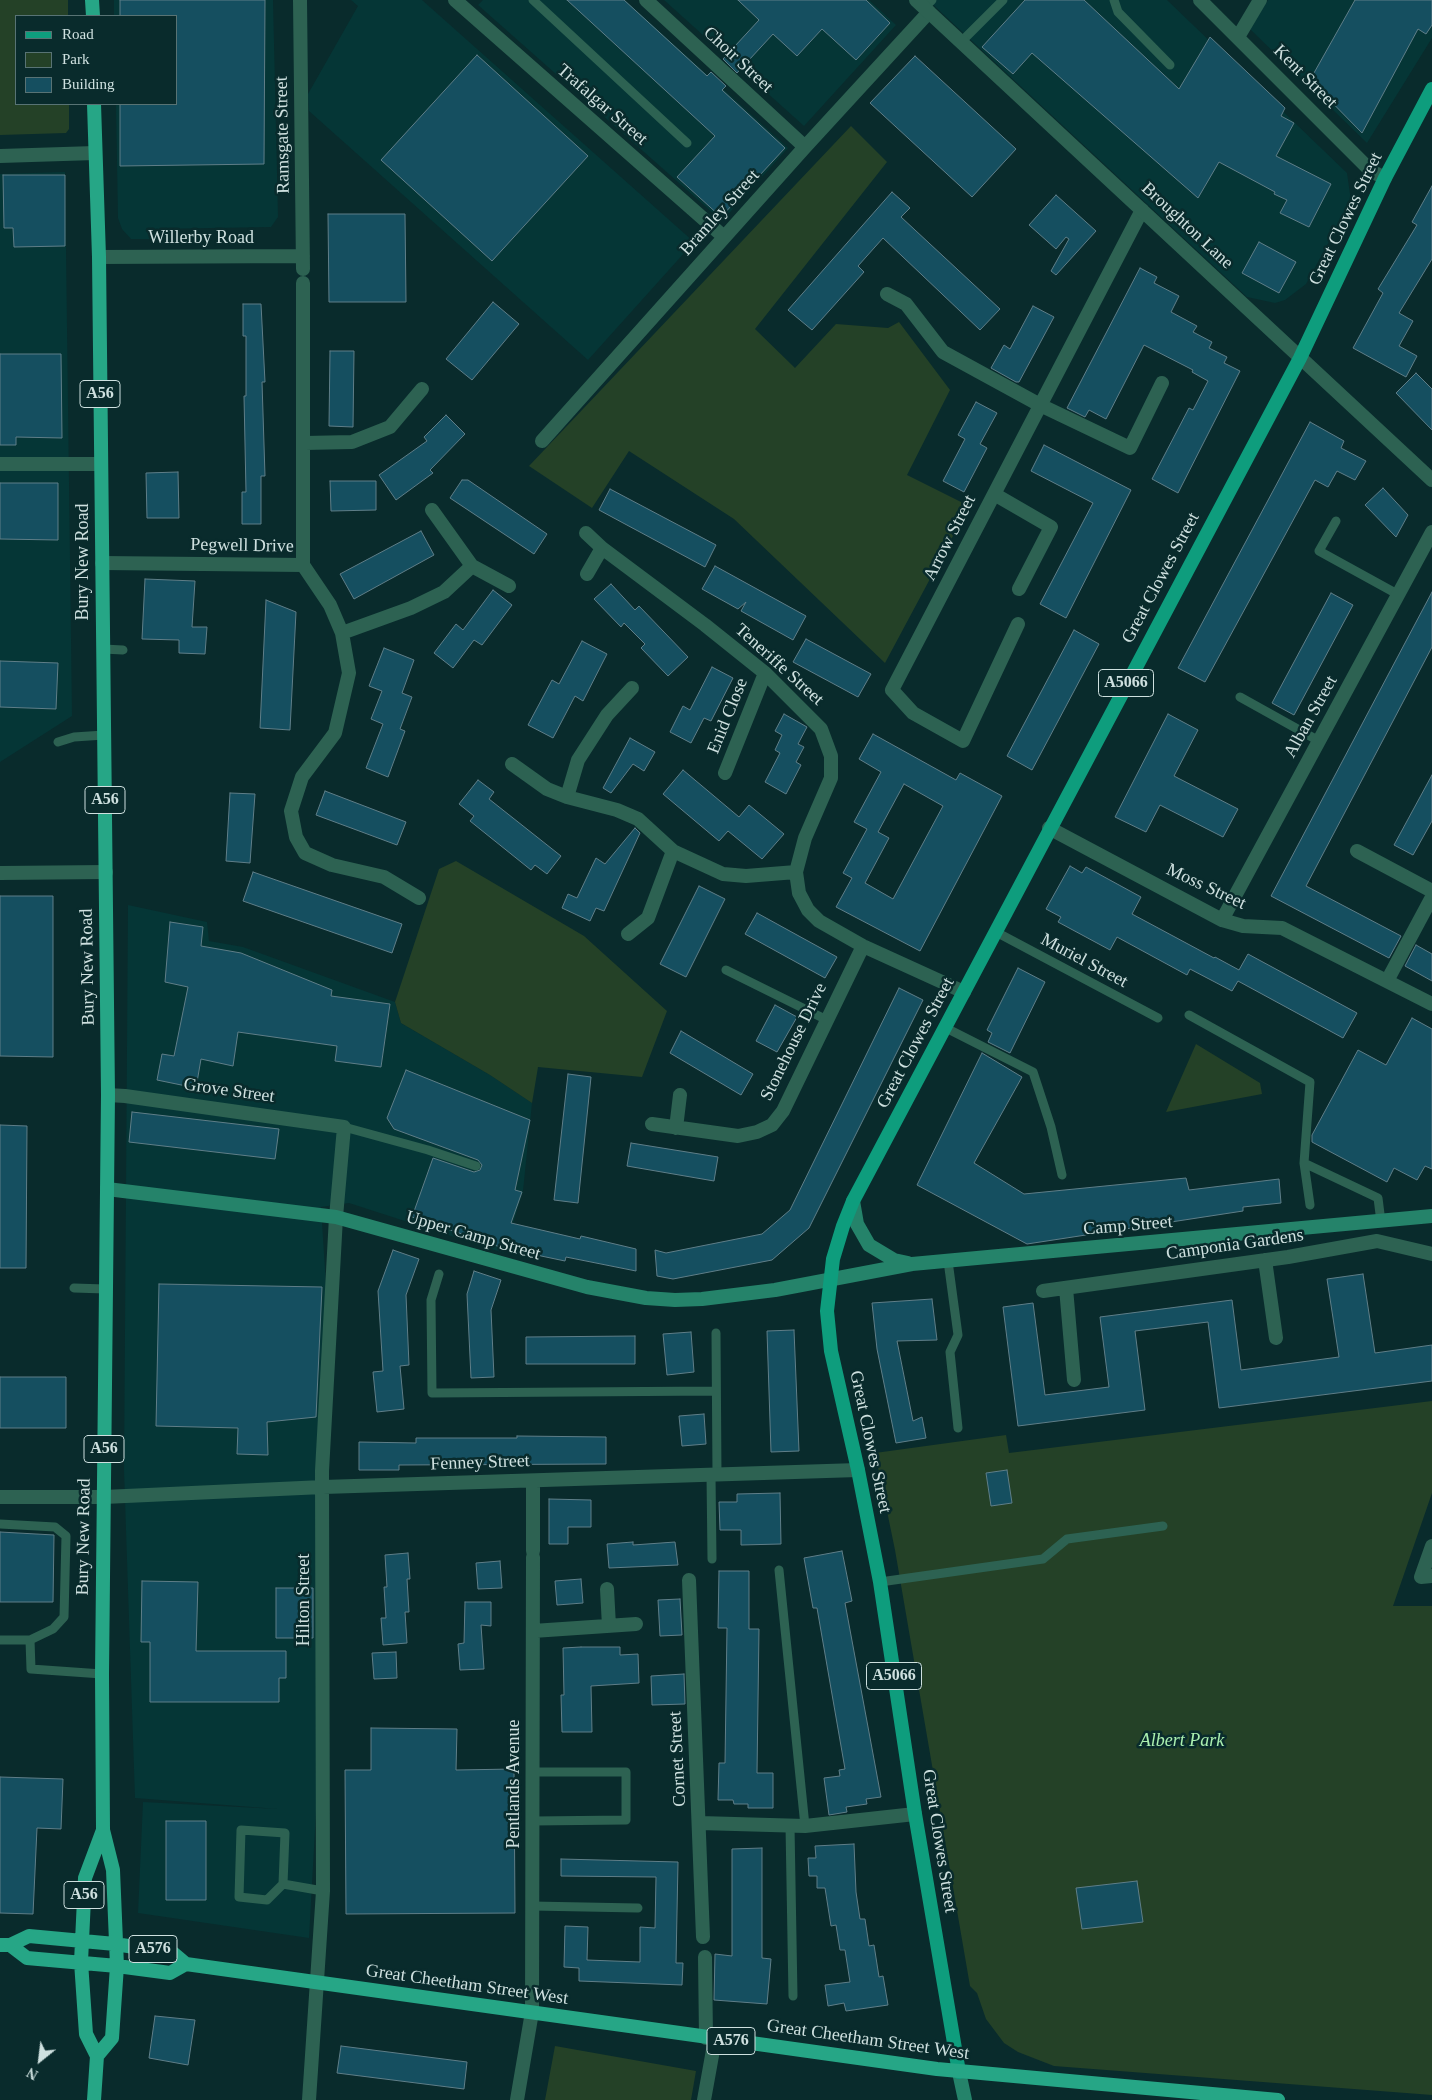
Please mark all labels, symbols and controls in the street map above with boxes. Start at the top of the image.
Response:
legend [15,15,178,105]
street label: Choir Street [699,22,777,98]
text: Road [62,26,94,42]
street label: Kent Street [1269,41,1341,113]
text: Park [62,51,90,67]
street label: Trafalgar Street [552,60,652,150]
text: Building [62,76,115,92]
street label: Ramsgate Street [271,76,295,194]
street label: Great Clowes Street [1305,149,1387,289]
street label: Bramley Street [676,165,764,261]
street label: Broughton Lane [1137,178,1237,274]
street label: Willerby Road [148,227,254,249]
road number: A56 [80,380,120,408]
street label: Arrow Street [919,491,981,585]
street label: Bury New Road [72,504,94,620]
street label: Great Clowes Street [1117,509,1205,647]
street label: Pegwell Drive [190,534,294,558]
street label: Teneriffe Street [730,620,828,710]
road number: A5066 [1098,670,1154,696]
street label: Alban Street [1280,672,1342,762]
street label: Enid Close [703,675,753,757]
road number: A56 [85,786,125,814]
street label: Moss Street [1163,859,1249,915]
street label: Bury New Road [76,908,100,1026]
street label: Muriel Street [1037,929,1131,993]
street label: Great Clowes Street [872,974,960,1112]
street label: Stonehouse Drive [756,980,832,1104]
street label: Grove Street [182,1074,276,1108]
street label: Upper Camp Street [403,1206,543,1266]
street label: Camp Street [1082,1211,1174,1241]
street label: Camponia Gardens [1165,1225,1305,1265]
street label: Great Clowes Street [844,1369,896,1515]
road number: A56 [84,1436,124,1462]
street label: Fenney Street [430,1450,530,1476]
street label: Bury New Road [72,1478,96,1596]
street label: Hilton Street [293,1554,315,1646]
road number: A5066 [866,1662,922,1690]
street label: Cornet Street [665,1711,691,1807]
street label: Pentlands Avenue [503,1719,525,1849]
park label: Albert Park [1140,1730,1224,1752]
street label: Great Clowes Street [917,1768,961,1914]
road number: A56 [64,1882,104,1908]
road number: A576 [129,1936,177,1962]
street label: Great Cheetham Street West [365,1960,569,2010]
street label: Great Cheetham Street West [766,2015,970,2065]
road number: A576 [707,2028,755,2054]
north arrow [15,2035,65,2085]
text: N [24,2065,41,2083]

